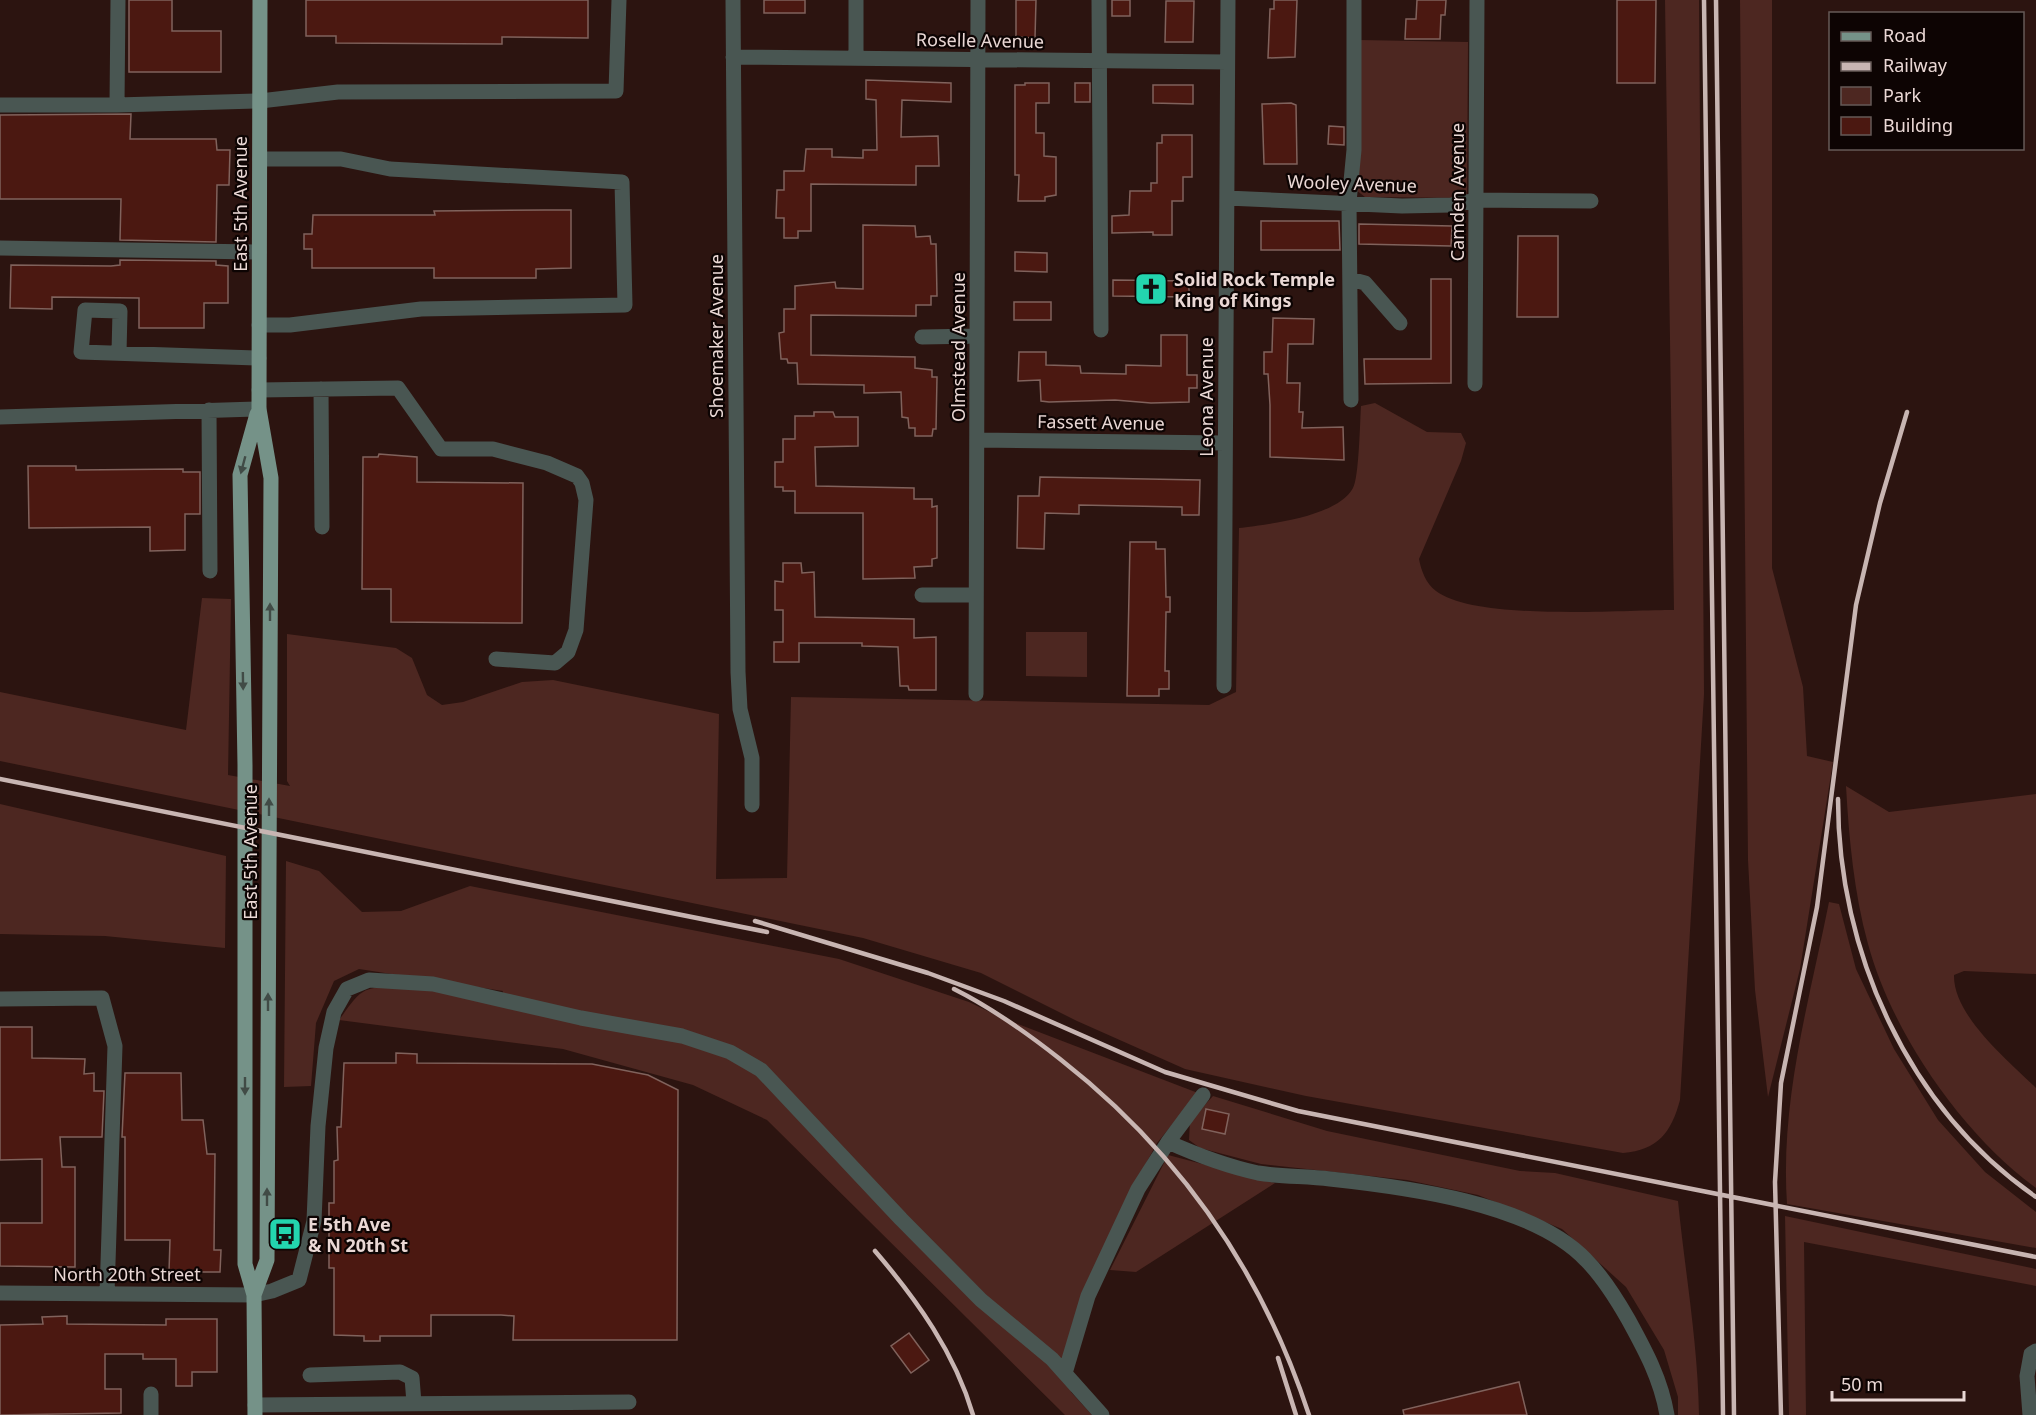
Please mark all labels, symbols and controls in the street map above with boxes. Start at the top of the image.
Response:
legend [1829,12,2024,150]
text: Road [1883,23,1926,47]
street label: Roselle Avenue [916,27,1044,53]
text: Railway [1883,53,1948,77]
text: Park [1883,83,1921,107]
text: Building [1883,113,1953,137]
street label: Camden Avenue [1445,123,1469,261]
street label: East 5th Avenue [228,136,252,272]
street label: Wooley Avenue [1287,169,1417,197]
street label: Shoemaker Avenue [704,254,728,418]
place label: Solid Rock Temple King of Kings [1174,267,1335,312]
church icon: Solid Rock Temple King of Kings [1133,271,1169,307]
street label: Olmstead Avenue [946,272,970,422]
street label: Leona Avenue [1194,337,1218,457]
street label: Fassett Avenue [1037,409,1165,435]
one-way arrow [238,456,247,474]
one-way arrow [266,602,275,621]
one-way arrow [238,671,248,690]
street label: East 5th Avenue [238,784,262,920]
one-way arrow [264,797,274,816]
one-way arrow [263,992,273,1011]
one-way arrow [240,1076,250,1095]
one-way arrow [262,1187,272,1206]
place label: E 5th Ave & N 20th St [308,1212,408,1257]
bus stop icon: E 5th Ave & N 20th St [267,1216,303,1252]
street label: North 20th Street [53,1262,201,1286]
scale bar [1832,1364,1964,1402]
text: 50 m [1841,1372,1883,1396]

